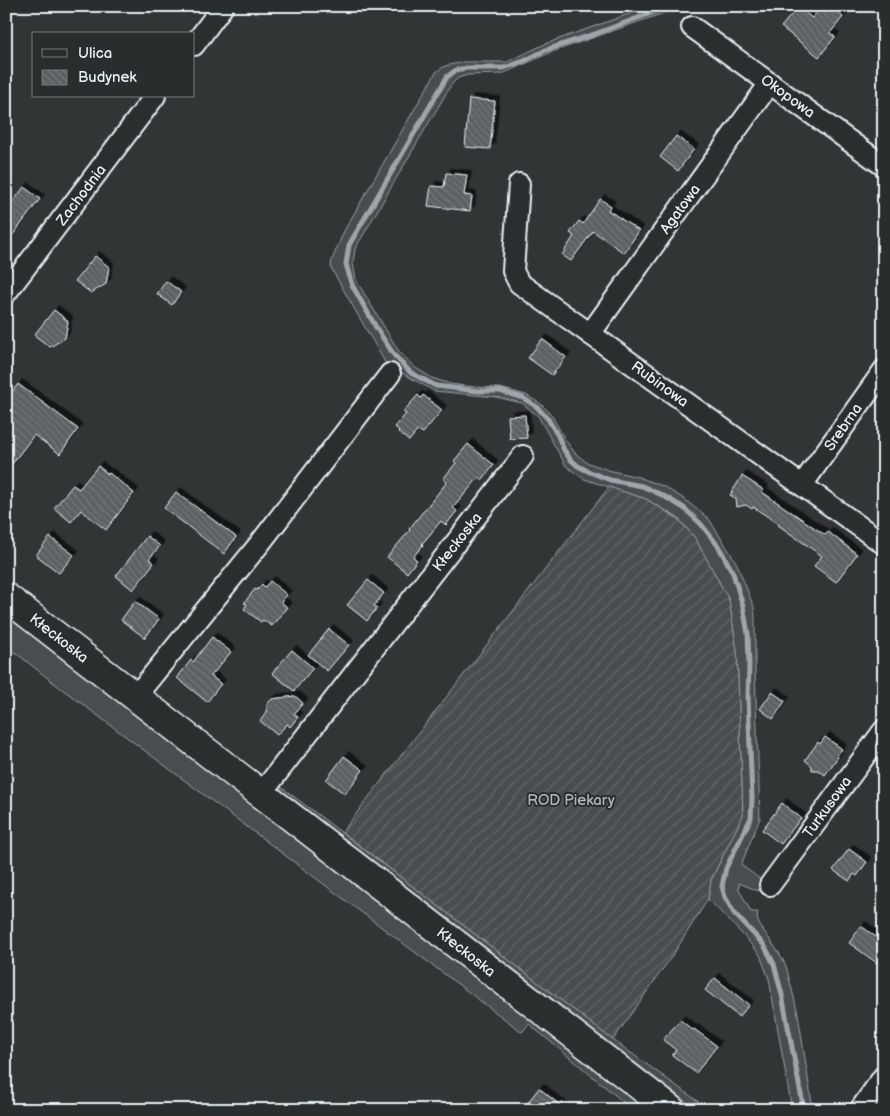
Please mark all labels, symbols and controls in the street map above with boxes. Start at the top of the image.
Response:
legend [32,32,195,98]
text: Ulica [78,44,112,63]
text: Budynek [78,68,137,87]
street label: Okopowa [757,70,819,122]
street label: Zachodnia [52,161,111,230]
street label: Agatowa [656,181,705,238]
street label: Rubinowa [627,357,692,412]
street label: Srebrna [820,400,867,455]
street label: Kłeckoska [428,509,486,576]
street label: Kłeckoska [25,609,92,667]
street label: Turkusowa [799,773,856,842]
park label: ROD Piekary [527,791,615,810]
street label: Kłeckoska [432,923,499,981]

